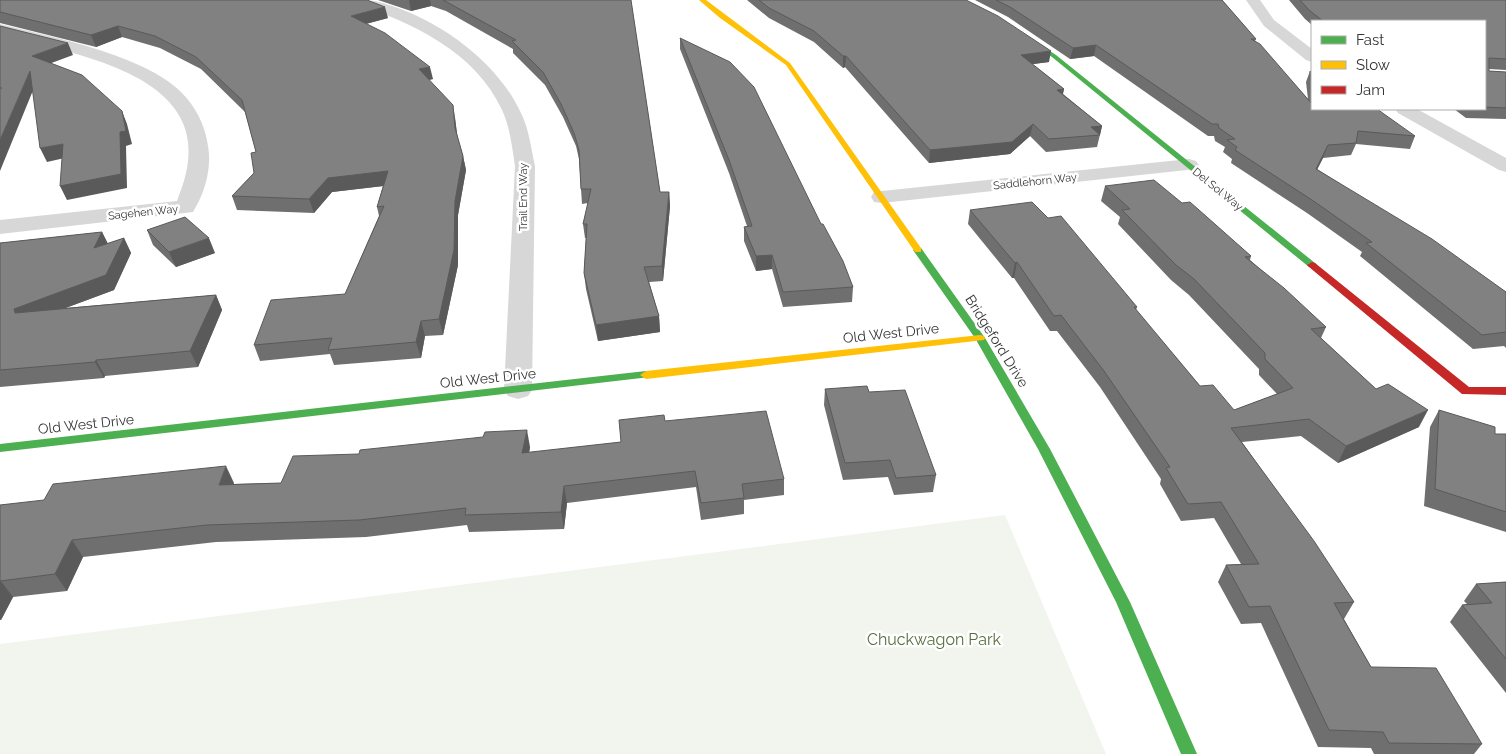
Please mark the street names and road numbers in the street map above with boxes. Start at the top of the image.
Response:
street label: Trail End Way [517,163,530,231]
street label: Del Sol Way [1190,165,1245,214]
street label: Saddlehorn Way [993,171,1078,192]
street label: Sagehen Way [107,202,179,223]
street label: Bridgeford Drive [962,292,1032,390]
street label: Old West Drive [842,320,940,346]
street label: Old West Drive [439,365,537,391]
street label: Old West Drive [37,411,135,437]

